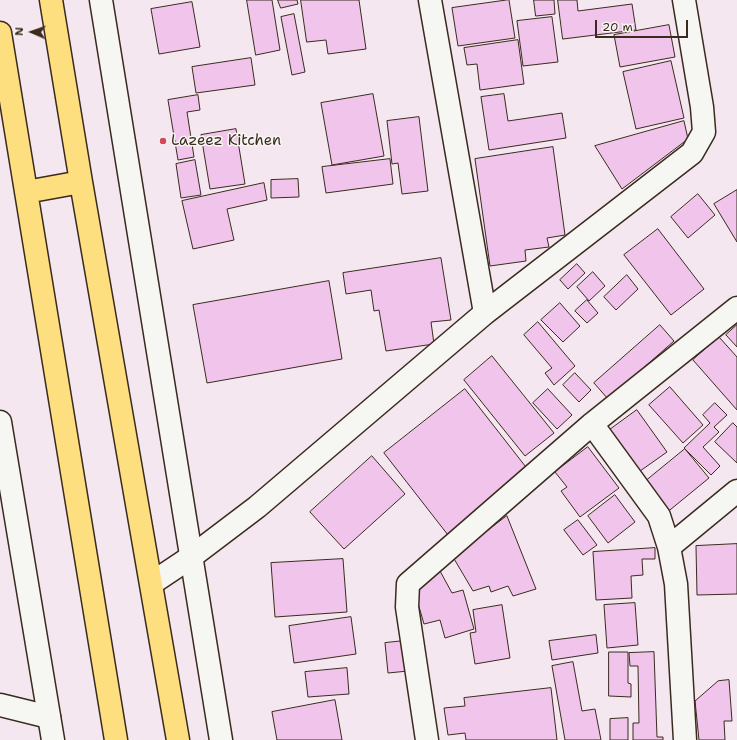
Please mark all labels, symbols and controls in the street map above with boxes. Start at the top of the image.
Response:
north arrow [12,12,52,52]
scale bar [597,12,690,38]
text: 20 m [602,19,633,35]
text: N [12,27,27,36]
place label: Lazeez Kitchen [171,132,281,150]
marker: Lazeez Kitchen [158,136,168,146]

